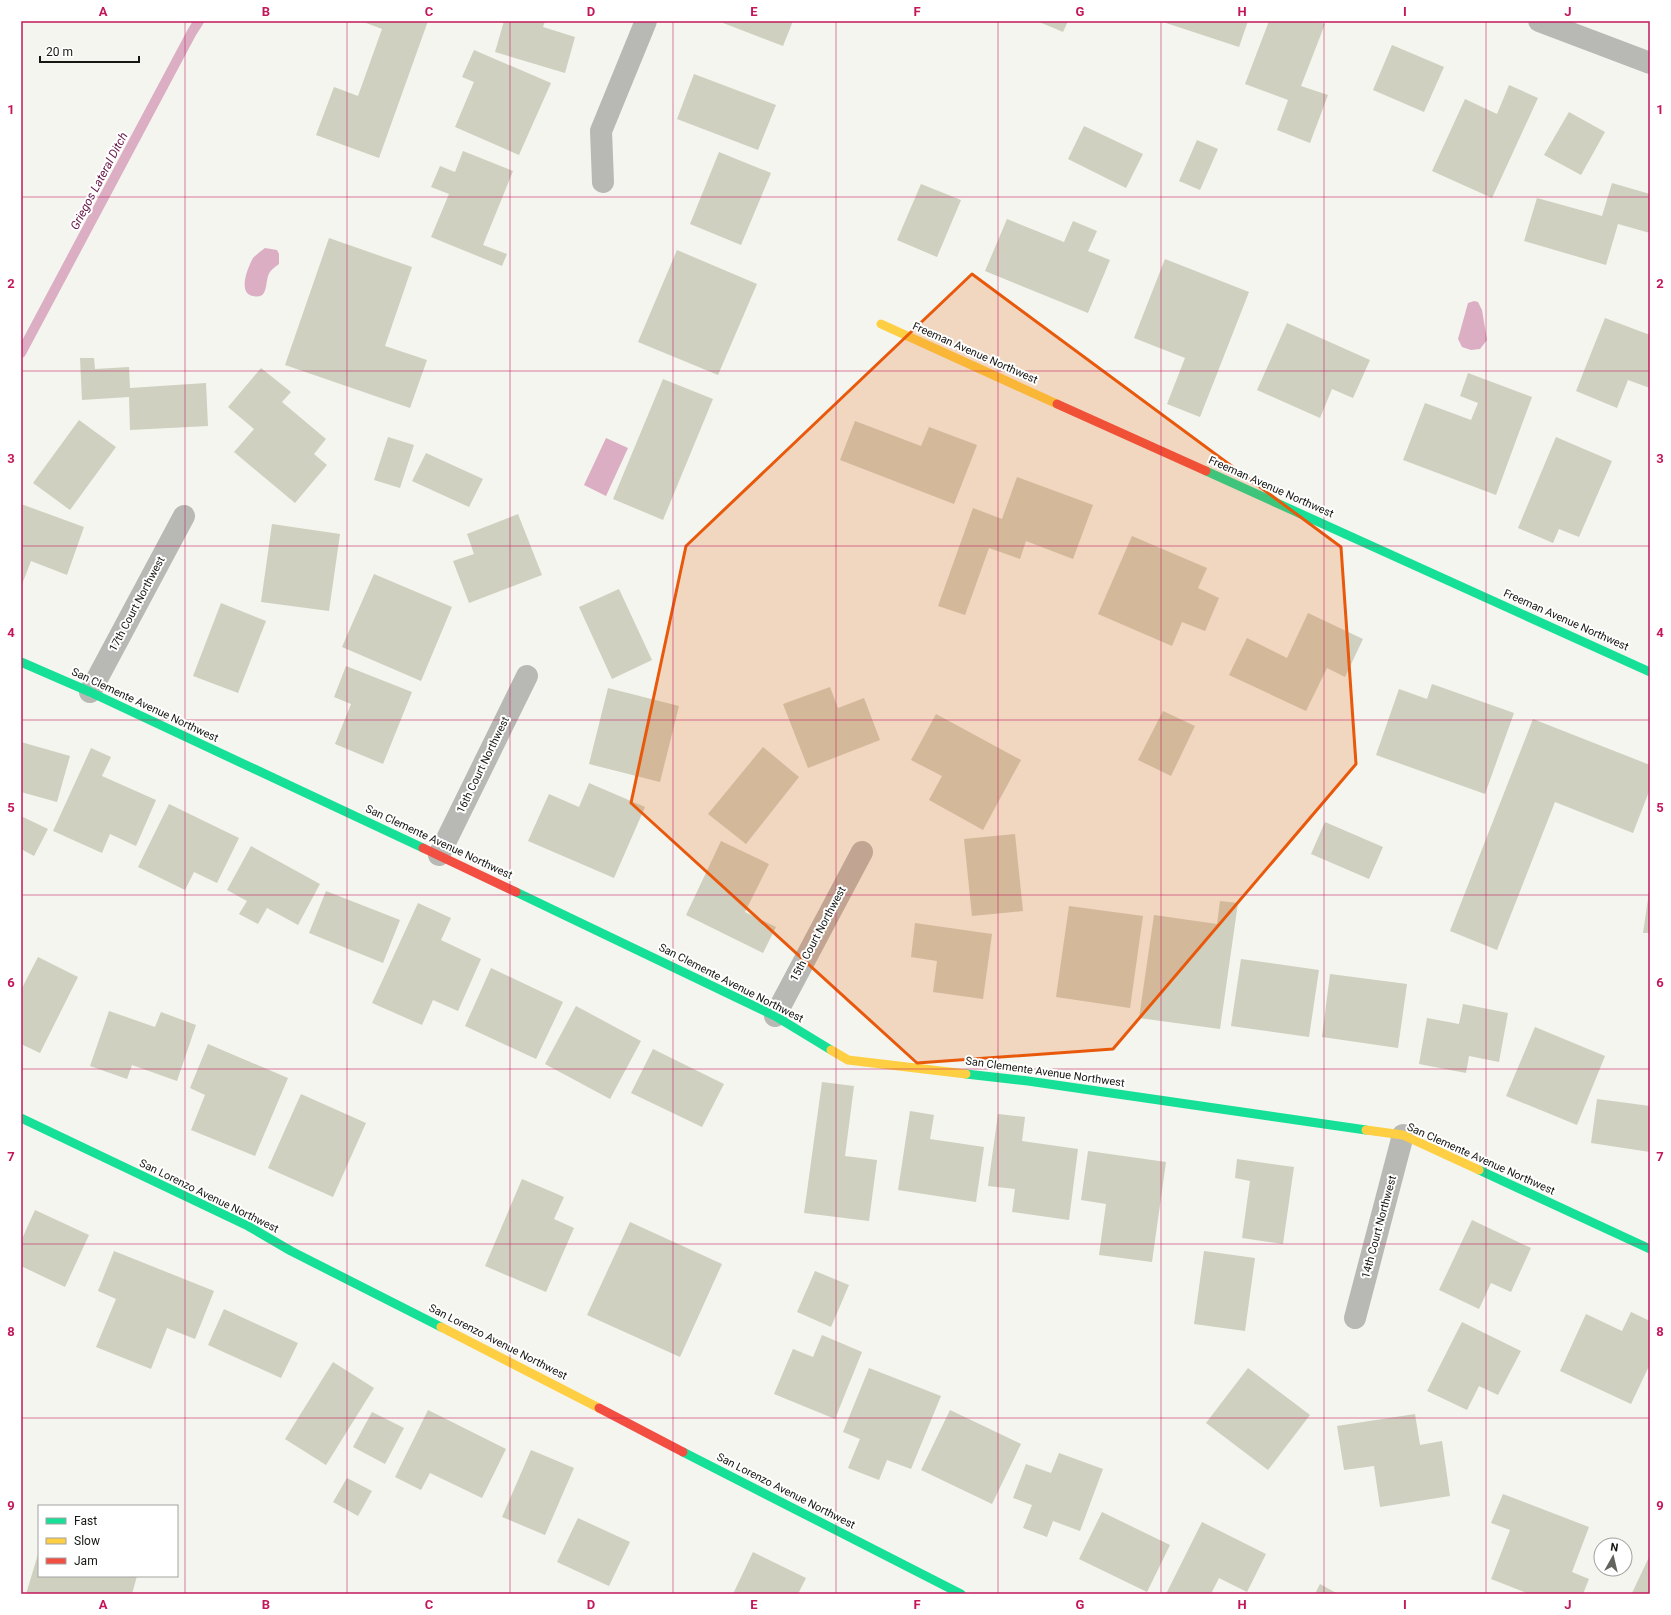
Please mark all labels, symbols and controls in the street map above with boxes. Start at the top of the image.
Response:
text: A [99,4,108,19]
text: B [262,4,270,19]
text: C [425,4,434,19]
text: D [587,4,595,19]
text: E [750,4,758,19]
text: F [913,4,921,19]
text: G [1076,4,1085,19]
text: H [1237,4,1247,19]
text: I [1403,4,1407,19]
text: J [1564,4,1572,19]
scale bar [40,38,139,64]
text: 20 m [46,45,73,59]
text: 1 [7,102,15,117]
text: 1 [1656,102,1664,117]
water label: Griegos Lateral Ditch [67,130,131,232]
text: 2 [7,276,15,291]
text: 2 [1656,276,1664,291]
street label: Freeman Avenue Northwest [910,320,1040,387]
text: 3 [7,451,15,466]
text: 3 [1656,451,1664,466]
street label: Freeman Avenue Northwest [1206,454,1336,521]
street label: 17th Court Northwest [106,554,168,654]
street label: Freeman Avenue Northwest [1501,587,1631,654]
text: 4 [7,625,15,640]
text: 4 [1656,625,1664,640]
street label: San Clemente Avenue Northwest [69,665,221,745]
street label: 16th Court Northwest [454,714,512,815]
text: 5 [7,800,15,815]
text: 5 [1656,800,1664,815]
street label: San Clemente Avenue Northwest [363,802,515,882]
street label: 15th Court Northwest [787,884,849,984]
street label: San Clemente Avenue Northwest [657,941,806,1025]
text: 6 [7,975,15,990]
text: 6 [1656,975,1664,990]
street label: San Clemente Avenue Northwest [965,1054,1126,1090]
street label: San Clemente Avenue Northwest [1405,1120,1557,1198]
text: 7 [7,1149,15,1164]
text: 7 [1656,1149,1664,1164]
street label: San Lorenzo Avenue Northwest [137,1157,281,1236]
street label: 14th Court Northwest [1359,1174,1399,1280]
street label: San Lorenzo Avenue Northwest [427,1301,570,1383]
text: 8 [7,1324,15,1339]
text: 8 [1656,1324,1664,1339]
street label: San Lorenzo Avenue Northwest [715,1450,858,1532]
text: 9 [7,1498,15,1513]
text: 9 [1656,1498,1664,1513]
legend [38,1505,178,1577]
text: Fast [74,1514,97,1528]
text: Slow [74,1534,100,1548]
north arrow [1593,1537,1633,1577]
text: N [1610,1541,1619,1555]
text: Jam [74,1554,98,1568]
text: A [99,1597,108,1612]
text: B [262,1597,270,1612]
text: C [425,1597,434,1612]
text: D [587,1597,595,1612]
text: E [750,1597,758,1612]
text: F [913,1597,921,1612]
text: G [1076,1597,1085,1612]
text: H [1237,1597,1247,1612]
text: I [1403,1597,1407,1612]
text: J [1564,1597,1572,1612]

